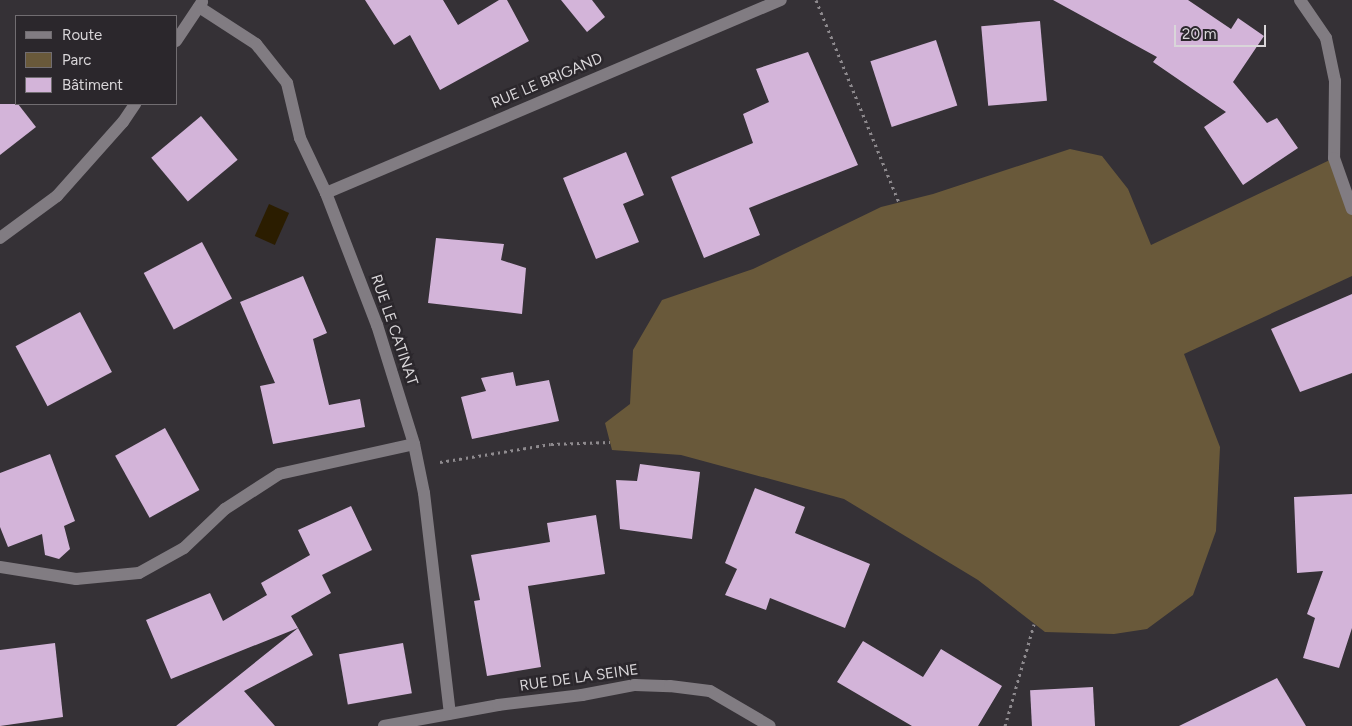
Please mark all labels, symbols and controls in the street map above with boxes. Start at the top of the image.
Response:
legend [15,15,178,105]
scale bar [1177,15,1270,47]
text: 20 m [1182,25,1216,43]
text: Route [62,26,102,44]
street label: RUE LE BRIGAND [489,49,605,113]
text: Parc [62,51,91,69]
text: Bâtiment [62,76,123,94]
street label: RUE LE CATINAT [367,272,421,388]
street label: RUE DE LA SEINE [518,661,640,695]

